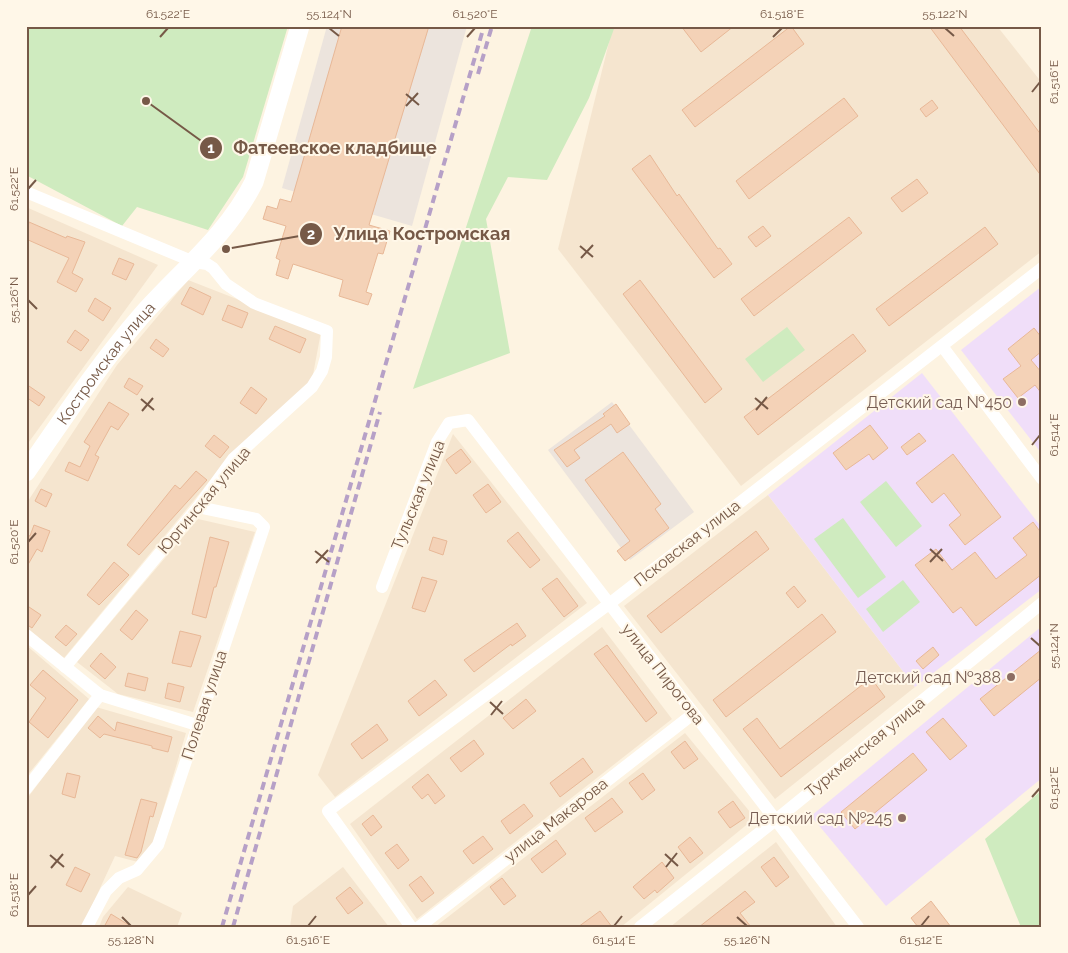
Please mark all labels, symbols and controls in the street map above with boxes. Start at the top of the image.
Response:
text: 61.522°E [146,7,190,21]
text: 55.124°N [306,7,352,21]
text: 61.520°E [452,7,498,21]
text: 61.518°E [760,7,804,21]
text: 55.122°N [922,7,968,21]
text: 61.516°E [1047,60,1061,104]
callout: Фатеевское кладбище [198,131,447,164]
text: Фатеевское кладбище [233,137,437,158]
text: 1 [207,139,215,157]
text: 61.522°E [7,167,21,211]
callout: Улица Костромская [298,217,520,250]
text: Улица Костромская [333,223,510,244]
text: 2 [307,225,315,243]
text: 55.126°N [7,277,21,323]
street label: Костромская улица [52,298,159,428]
place label: Детский сад №450 [866,393,1012,412]
marker: Детский сад №450 [1016,396,1028,408]
text: 61.514°E [1047,413,1061,457]
street label: Тульская улица [387,437,449,553]
street label: Юргинская улица [154,443,254,557]
street label: Псковская улица [630,496,744,590]
text: 61.520°E [7,519,21,565]
street label: улица Пирогова [618,620,708,728]
text: 55.124°N [1047,623,1061,669]
street label: Полевая улица [177,648,231,762]
place label: Детский сад №388 [855,668,1001,687]
marker: Детский сад №388 [1005,671,1017,683]
street label: Туркменская улица [801,693,929,801]
text: 61.512°E [1047,767,1061,809]
street label: улица Макарова [501,774,611,866]
place label: Детский сад №245 [748,809,892,828]
marker: Детский сад №245 [896,812,908,824]
text: 61.518°E [7,873,21,917]
text: 55.128°N [108,933,154,947]
text: 61.516°E [286,933,330,947]
text: 61.514°E [592,933,636,947]
text: 55.126°N [724,933,770,947]
text: 61.512°E [900,933,942,947]

